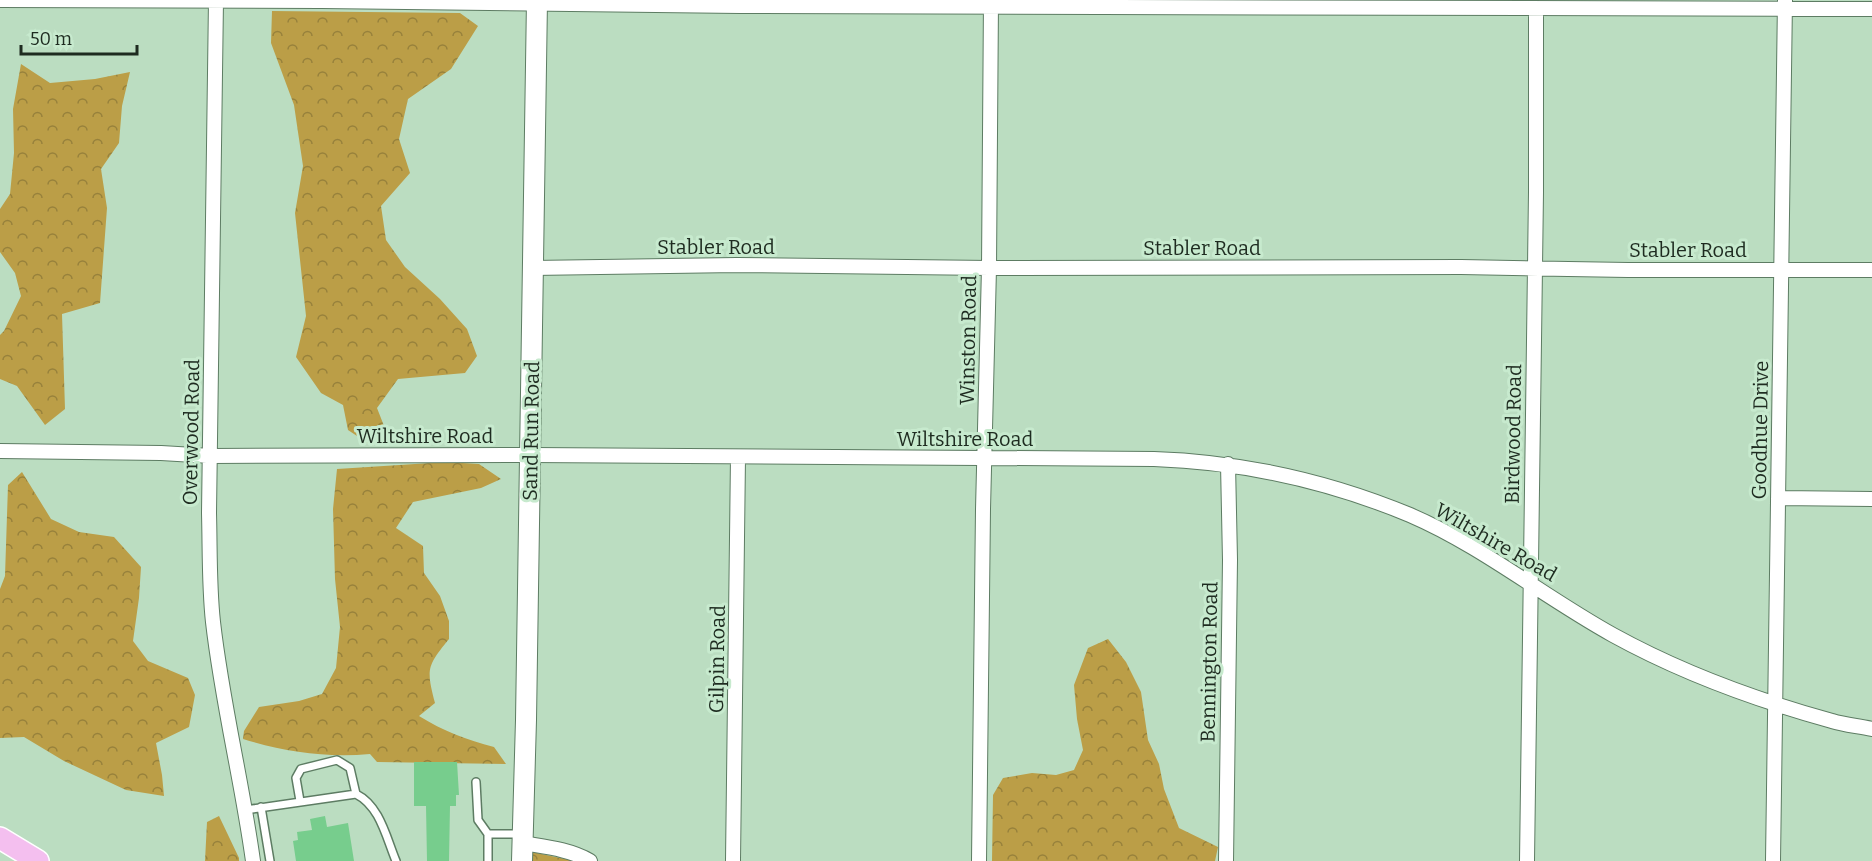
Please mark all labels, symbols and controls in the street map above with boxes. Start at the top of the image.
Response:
scale bar [21,18,136,56]
text: 50 m [30,28,72,50]
street label: Stabler Road [657,235,775,259]
street label: Stabler Road [1143,236,1261,260]
street label: Stabler Road [1629,238,1747,262]
street label: Winston Road [955,275,981,405]
street label: Overwood Road [178,359,204,505]
street label: Goodhue Drive [1747,360,1773,500]
street label: Sand Run Road [518,361,544,501]
street label: Birdwood Road [1500,364,1526,504]
street label: Wiltshire Road [357,424,493,448]
street label: Wiltshire Road [897,427,1033,451]
street label: Wiltshire Road [1431,497,1561,587]
street label: Bennington Road [1196,581,1222,743]
street label: Gilpin Road [704,605,730,713]

